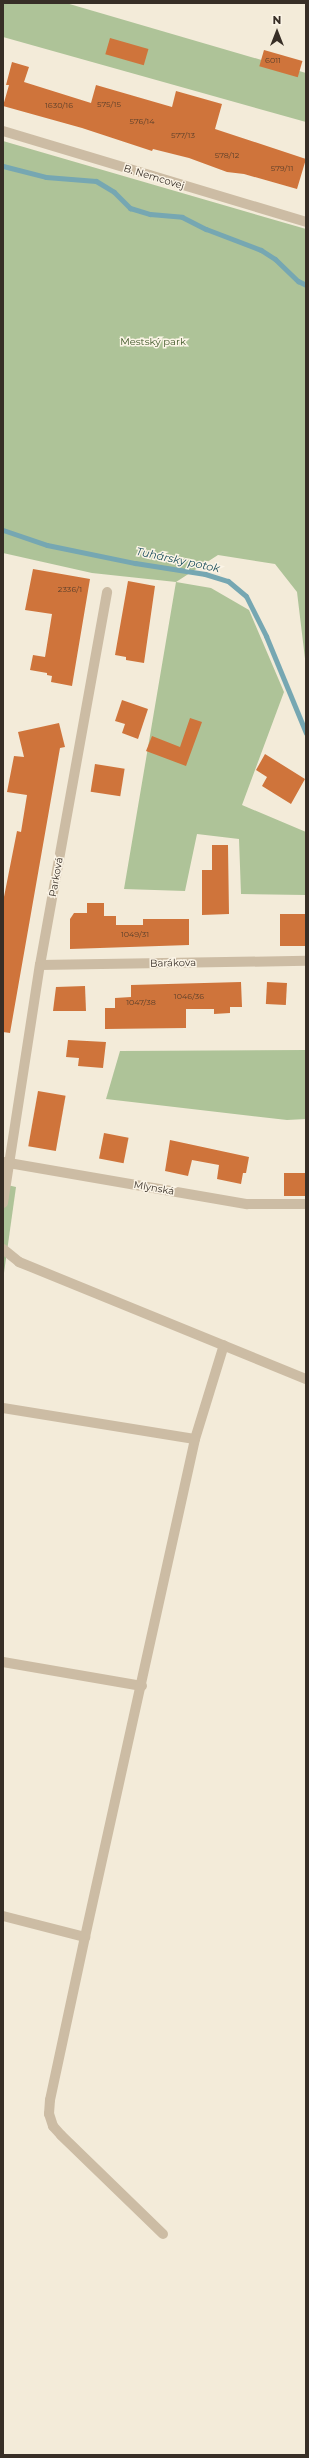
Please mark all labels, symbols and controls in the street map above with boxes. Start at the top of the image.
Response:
north arrow [257,12,297,52]
text: N [273,13,281,27]
house number: 6011 [265,56,281,66]
house number: 575/15 [97,100,121,110]
house number: 1630/16 [45,101,73,111]
house number: 576/14 [129,117,155,127]
house number: 577/13 [171,131,195,141]
house number: 578/12 [215,151,239,161]
street label: B. Nemcovej [122,162,186,192]
house number: 579/11 [271,164,293,174]
park label: Mestský park [120,336,186,348]
water label: Tuhársky potok [135,545,221,575]
house number: 2336/1 [58,585,82,595]
street label: Parková [47,856,65,898]
house number: 1049/31 [121,930,149,940]
street label: Barákova [150,957,196,969]
house number: 1046/36 [174,992,204,1002]
house number: 1047/38 [126,998,156,1008]
street label: Mlynská [133,1179,175,1197]

